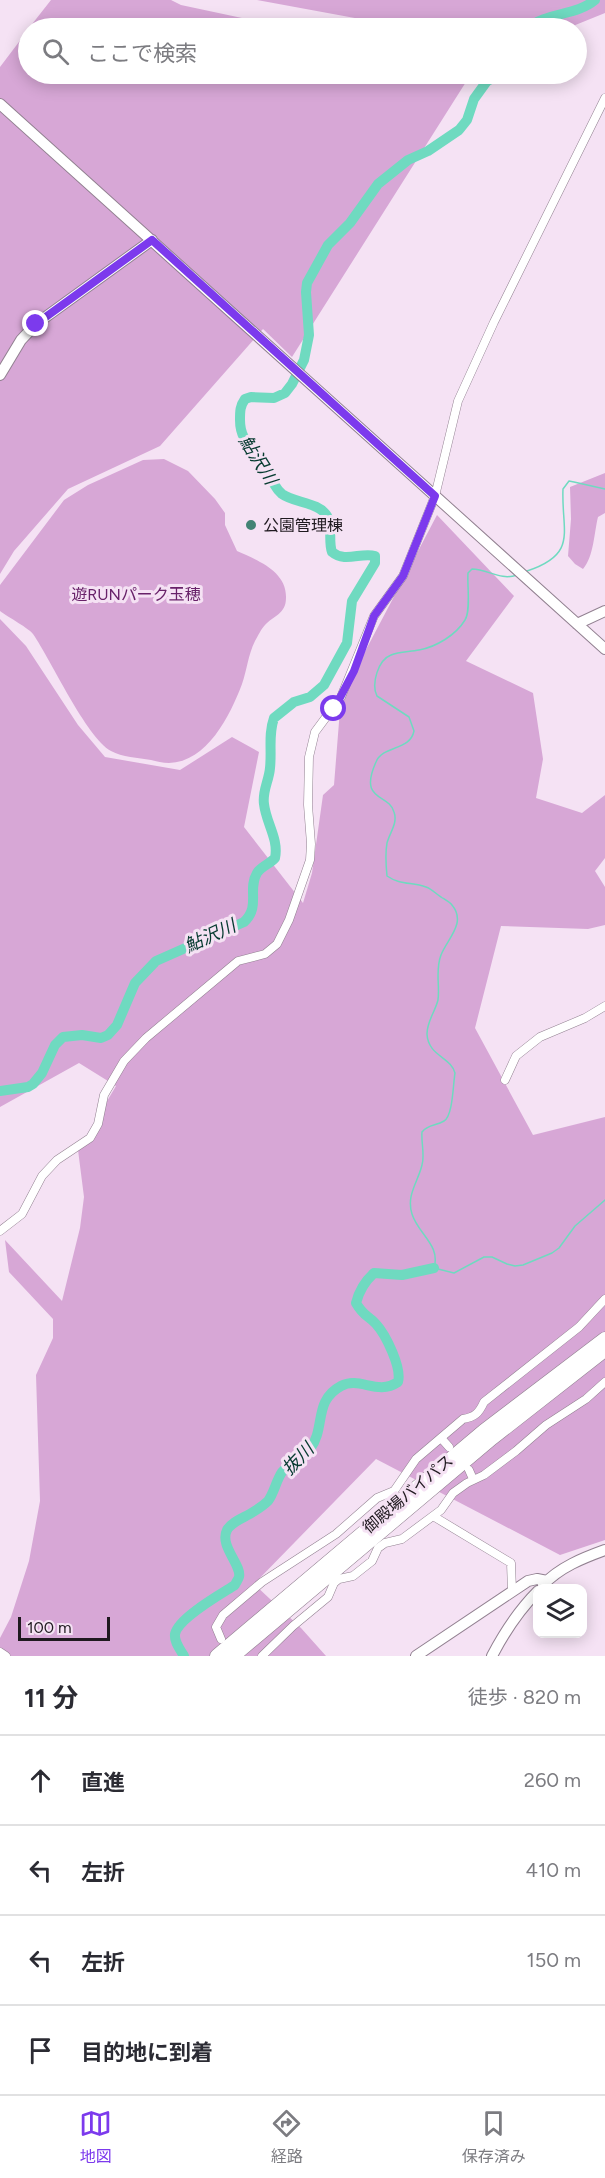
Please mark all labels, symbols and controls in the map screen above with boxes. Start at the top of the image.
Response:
search box [18,18,587,84]
icon: search [39,35,72,68]
text: ここで検索 [87,40,197,67]
route end [22,310,48,336]
water label: 鮎沢川 [234,431,283,490]
place label: 公園管理棟 [263,516,343,535]
marker: 公園管理棟 [244,518,258,532]
park label: 遊RUNパーク玉穂 [71,585,201,604]
route start [320,695,346,721]
water label: 鮎沢川 [181,914,241,957]
water label: 抜川 [278,1437,320,1480]
street label: 御殿場バイパス [359,1451,457,1537]
map controls [533,1584,587,1638]
button: layers [533,1584,587,1638]
scale bar [18,1614,110,1642]
text: 100 m [27,1618,72,1637]
text: 11 分 [24,1682,78,1714]
text: 徒歩 · 820 m [468,1685,581,1709]
icon: ahead [24,1764,57,1797]
text: 260 m [524,1768,581,1792]
text: 直進 [81,1769,125,1796]
icon: left [24,1854,57,1887]
text: 410 m [526,1858,581,1882]
text: 左折 [81,1859,125,1886]
icon: left [24,1944,57,1977]
text: 150 m [526,1948,581,1972]
text: 左折 [81,1949,125,1976]
icon: arrive [24,2034,57,2067]
text: 目的地に到着 [81,2039,213,2066]
tab: 地図 [79,2107,112,2167]
tab: 経路 [270,2107,303,2167]
tab: 保存済み [462,2107,526,2167]

